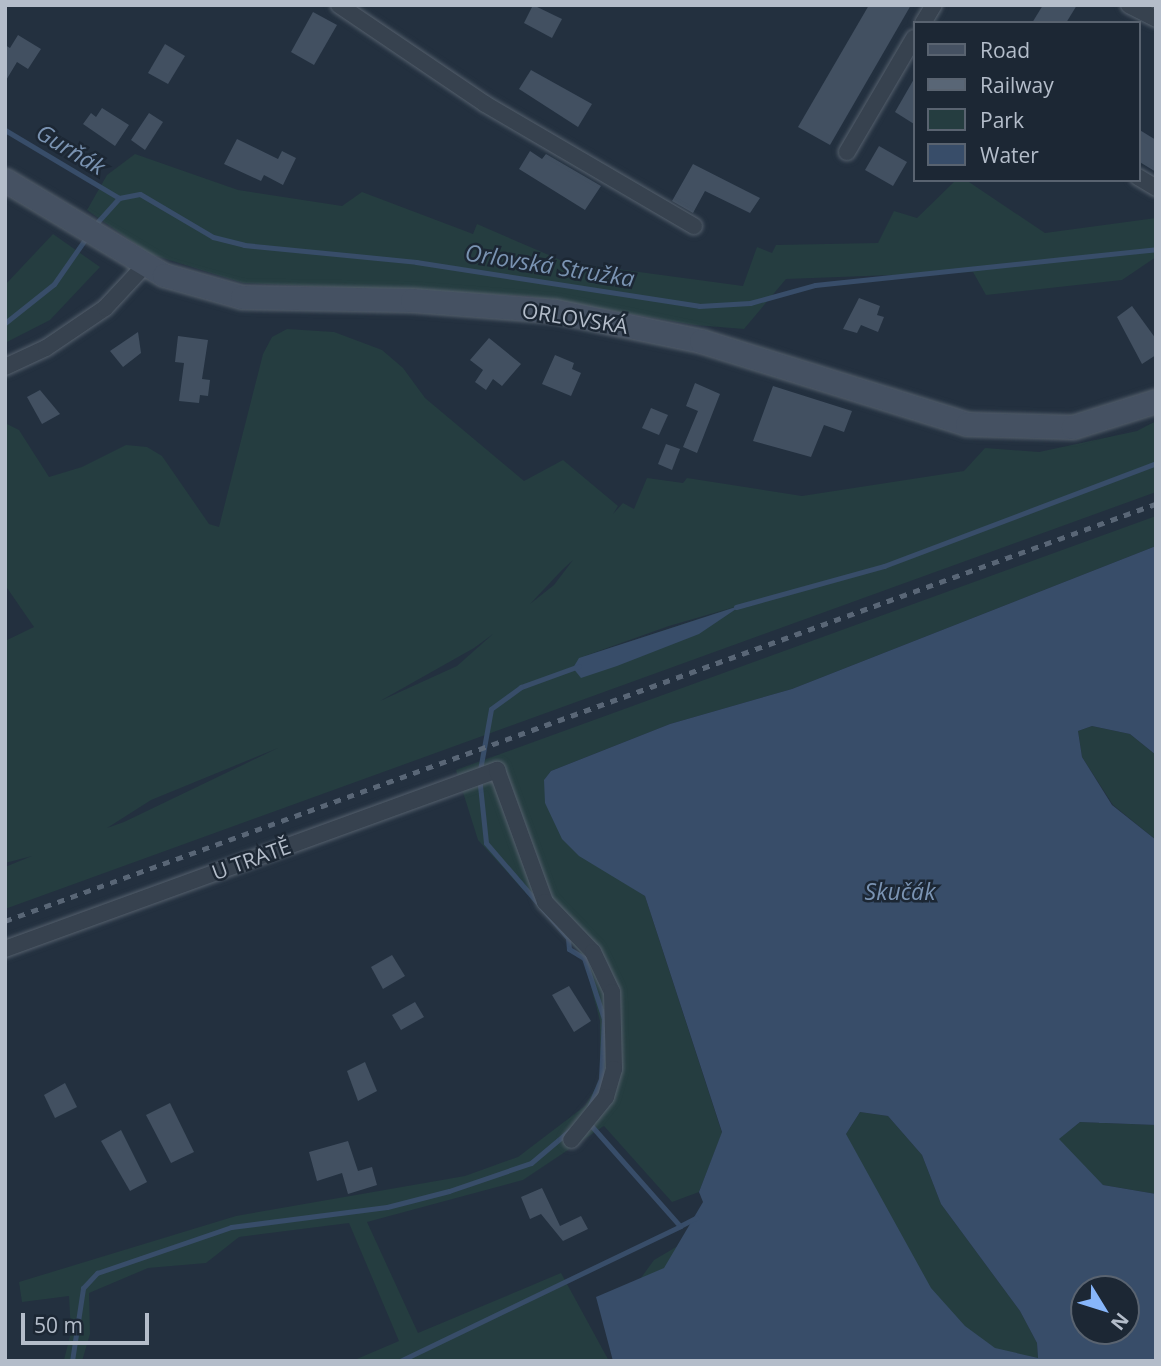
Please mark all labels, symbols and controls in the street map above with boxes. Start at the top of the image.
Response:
legend [912,21,1140,182]
text: Road [980,36,1030,64]
text: Railway [980,71,1054,99]
text: Park [980,106,1024,134]
water label: Gurňák [32,118,110,180]
text: Water [980,141,1039,169]
water label: Orlovská Stružka [463,238,637,292]
street label: ORLOVSKÁ [520,297,630,339]
street label: U TRATĚ [208,833,294,885]
water label: Skučák [865,877,935,905]
north arrow [1070,1275,1140,1345]
scale bar [24,1300,152,1344]
text: N [1105,1308,1135,1336]
text: 50 m [34,1311,83,1339]

